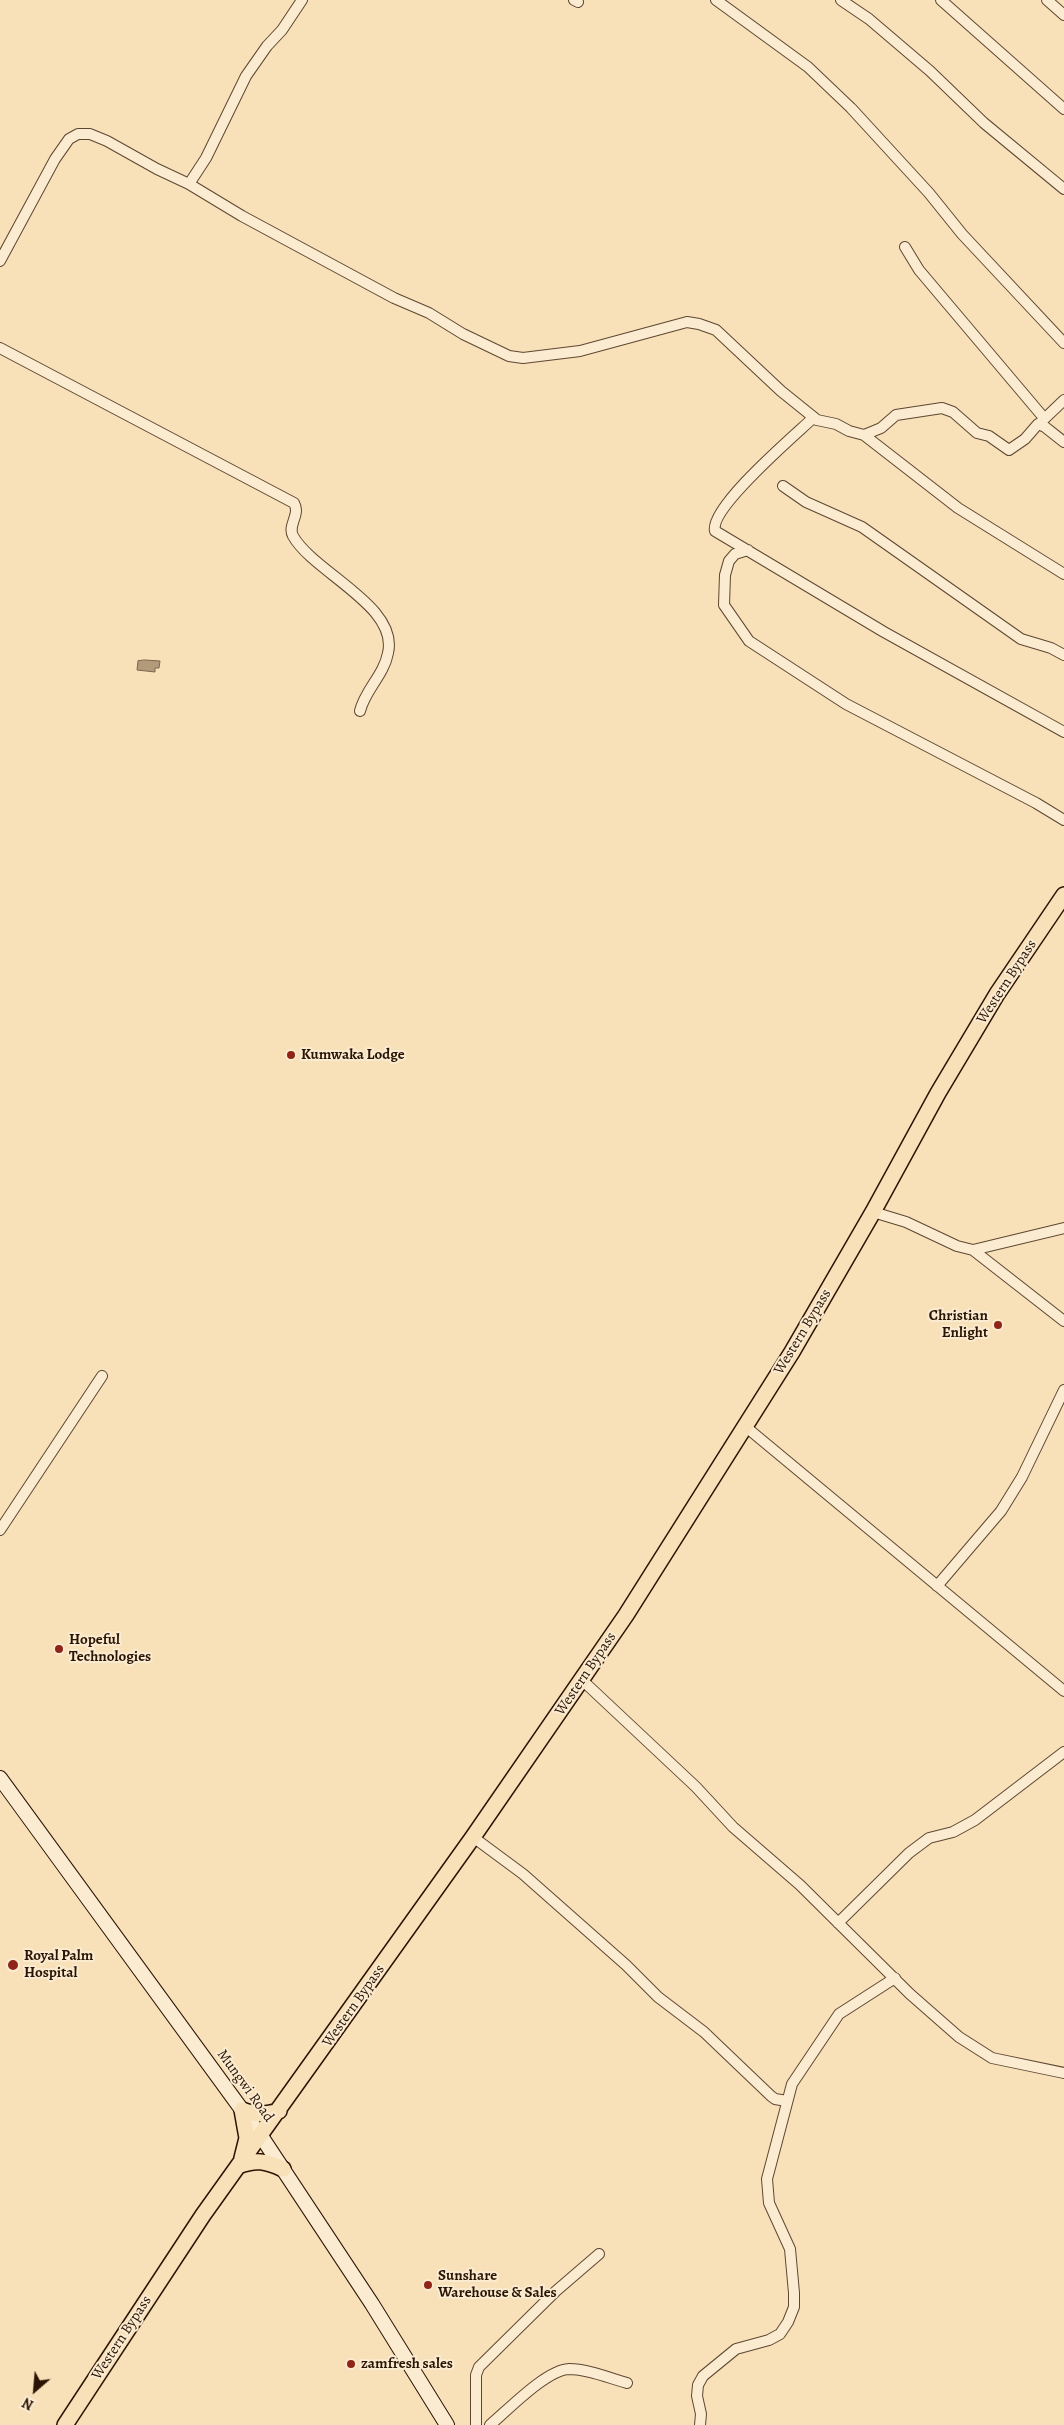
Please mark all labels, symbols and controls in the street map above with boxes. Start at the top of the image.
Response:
street label: Western Bypass [973,937,1041,1027]
place label: Kumwaka Lodge [301,1046,405,1064]
marker: Kumwaka Lodge [285,1049,297,1061]
street label: Western Bypass [770,1286,836,1378]
place label: Christian Enlight [929,1307,988,1342]
marker: Christian Enlight [992,1319,1004,1331]
street label: Western Bypass [552,1629,620,1719]
place label: Hopeful Technologies [69,1631,151,1666]
marker: Hopeful Technologies [53,1643,65,1655]
place label: Royal Palm Hospital [24,1947,93,1982]
marker: Royal Palm Hospital [6,1958,20,1972]
street label: Western Bypass [319,1961,389,2051]
street label: Mungwi Road [213,2046,277,2126]
place label: Sunshare Warehouse & Sales [438,2267,557,2302]
marker: Sunshare Warehouse & Sales [422,2279,434,2291]
street label: Western Bypass [88,2293,156,2383]
place label: zamfresh sales [361,2355,453,2373]
marker: zamfresh sales [345,2358,357,2370]
north arrow [10,2365,60,2415]
text: N [19,2393,37,2415]

